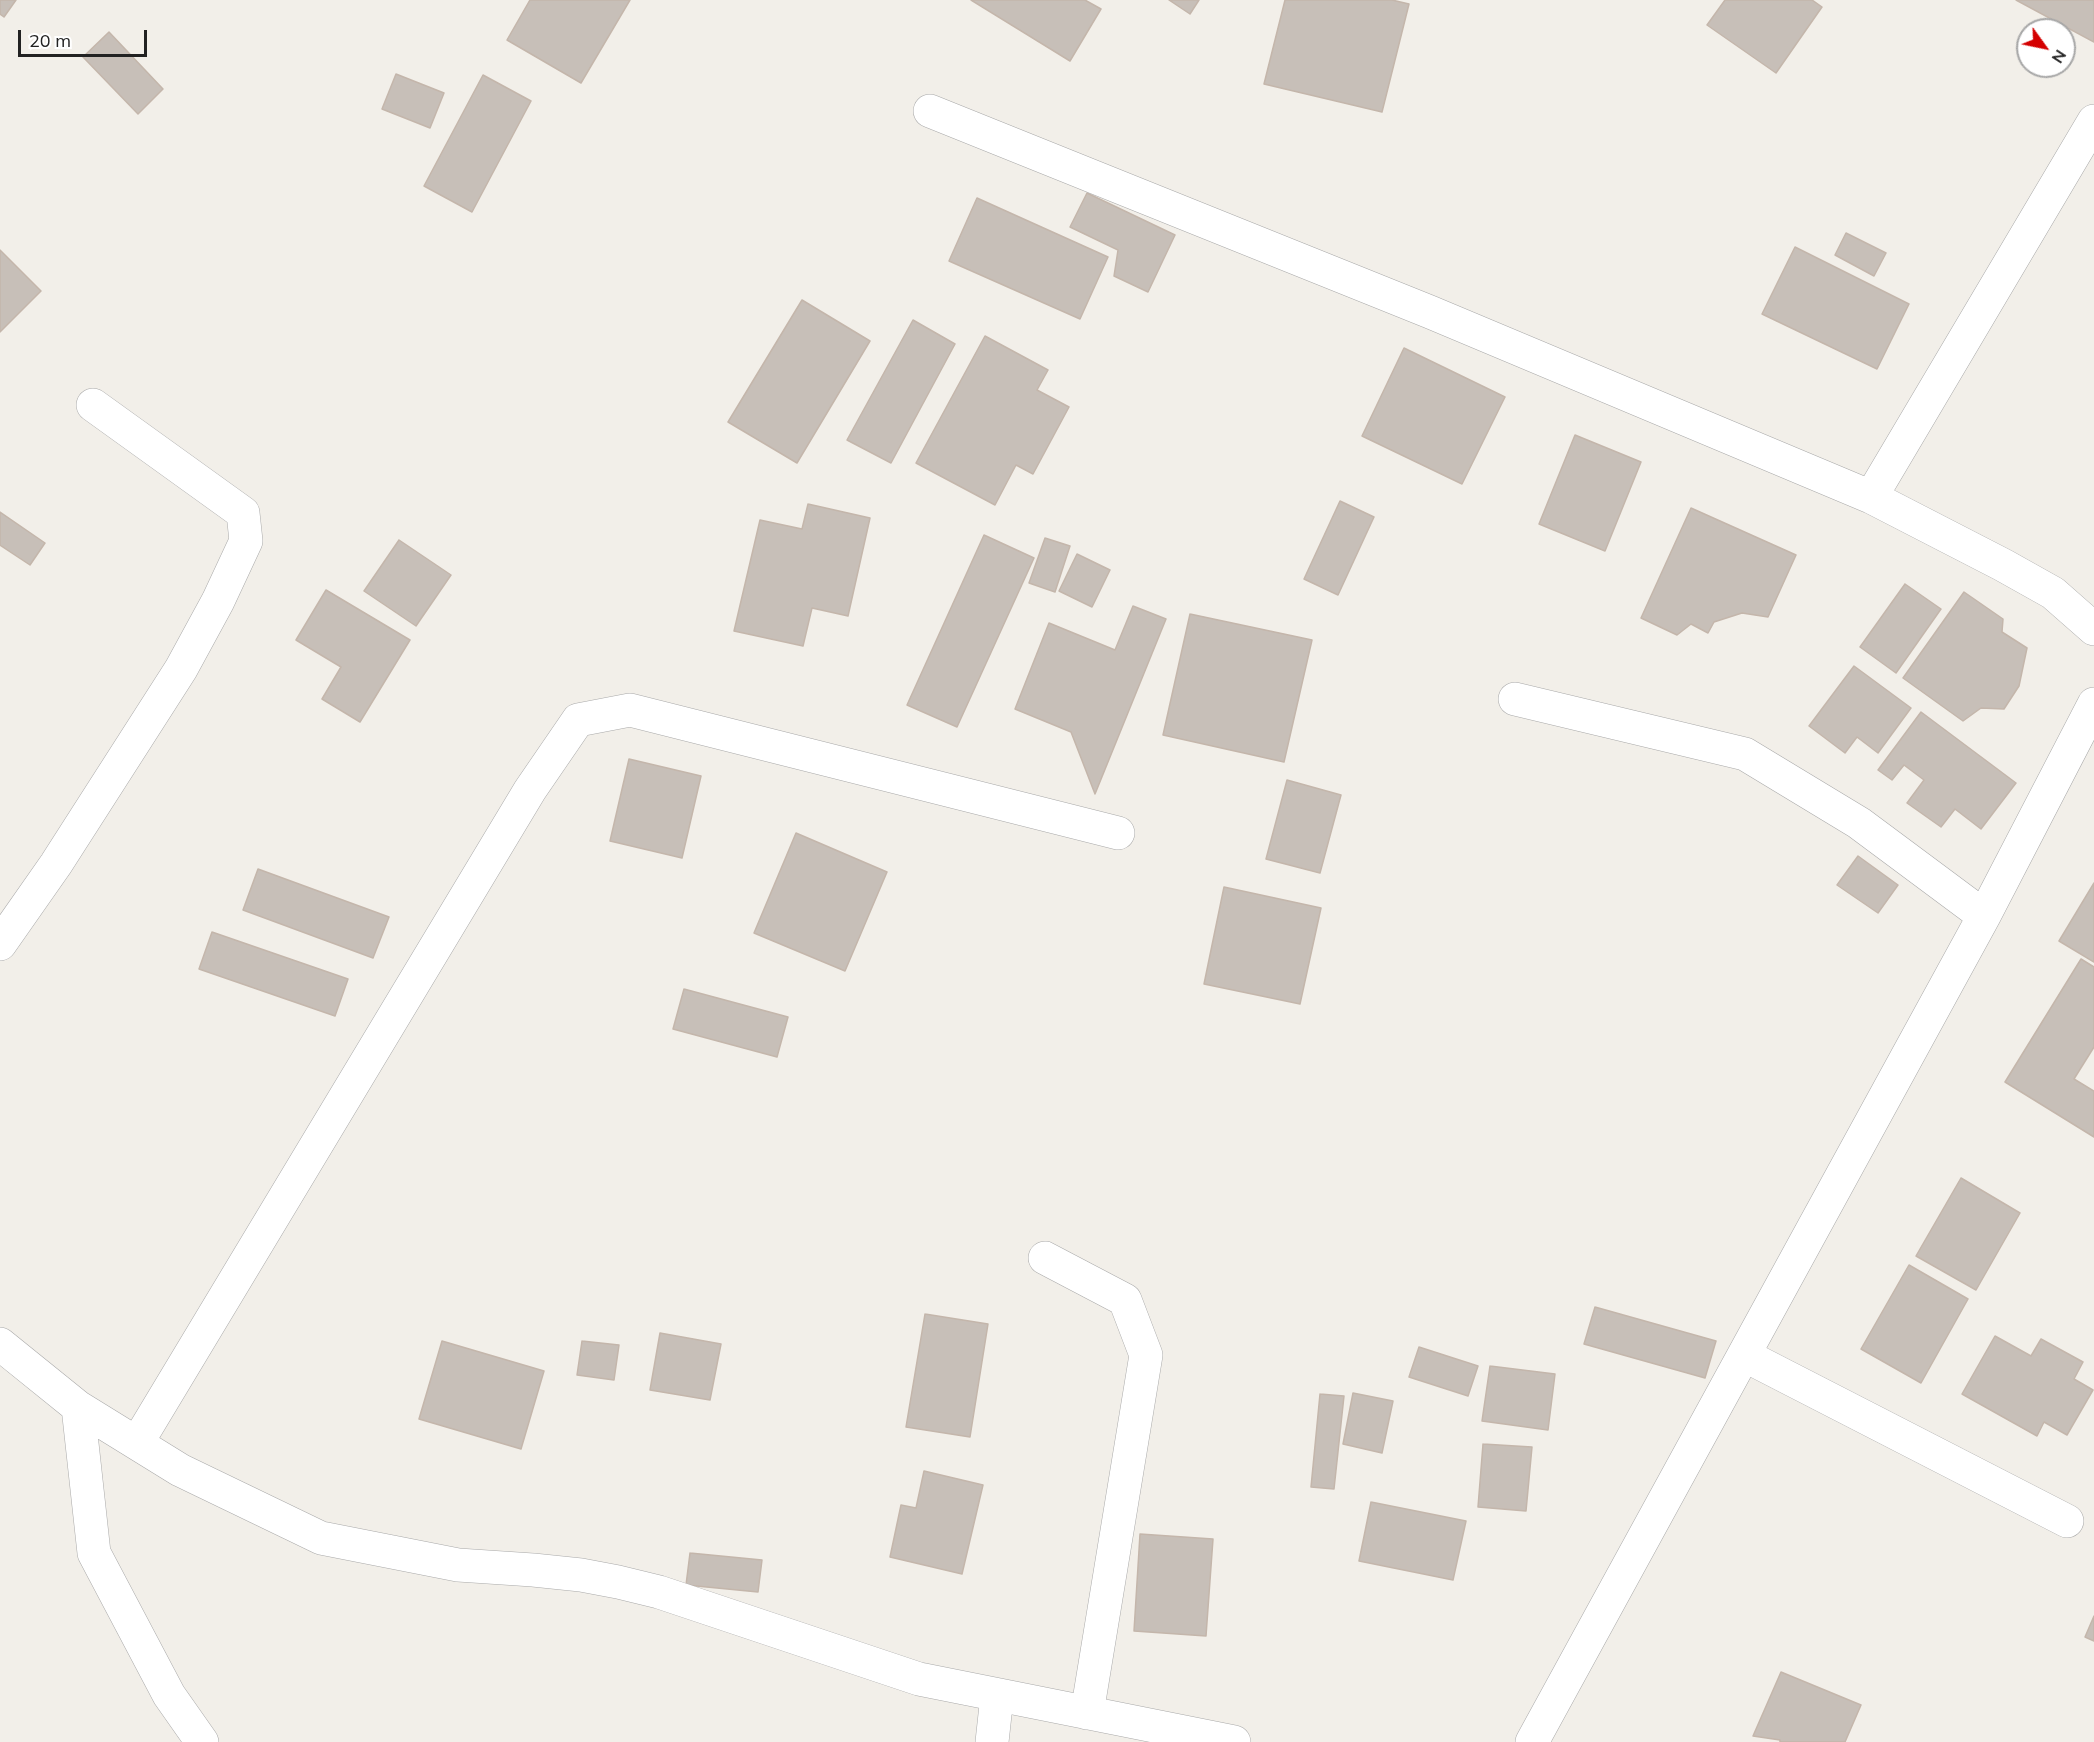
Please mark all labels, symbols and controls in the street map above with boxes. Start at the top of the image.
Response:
scale bar [21,18,150,56]
north arrow [2016,18,2076,78]
text: 20 m [29,29,71,52]
text: N [2048,46,2071,67]

